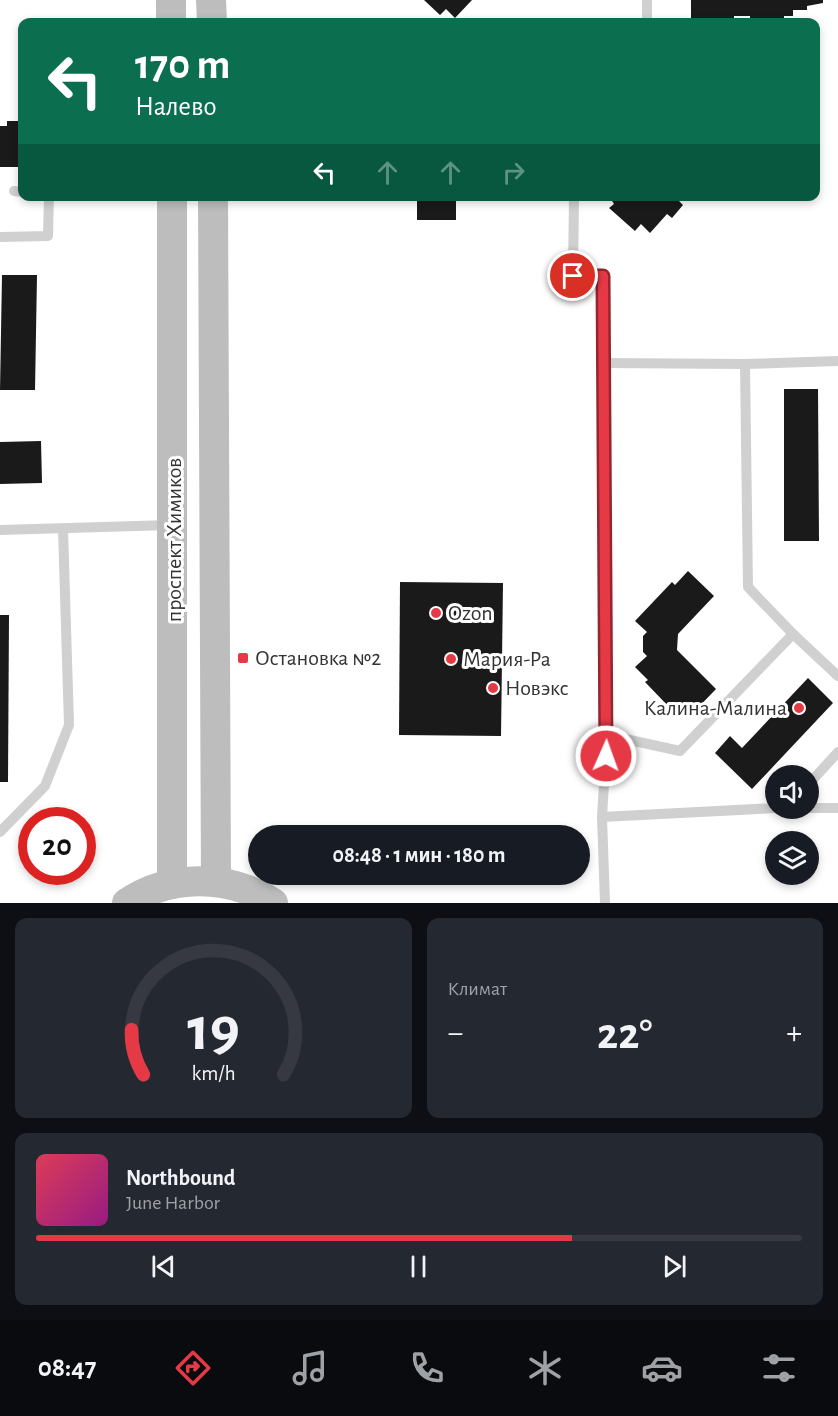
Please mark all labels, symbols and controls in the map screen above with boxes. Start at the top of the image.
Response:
icon: left [36,42,114,120]
text: 170 m [135,44,230,86]
text: Налево [135,93,217,120]
icon: left [308,156,341,189]
icon: ahead [371,156,404,189]
icon: ahead [434,156,467,189]
icon: right [497,156,530,189]
pin [547,250,598,301]
icon: arrive [556,259,589,292]
street label: проспект Химиков [163,458,185,622]
place label: Ozon [448,602,493,624]
marker: Ozon [429,606,443,620]
place label: Остановка №2 [255,647,381,669]
place label: Мария-Ра [463,648,551,670]
marker: Остановка №2 [236,651,250,665]
marker: Мария-Ра [444,652,458,666]
place label: Новэкс [505,677,569,699]
marker: Новэкс [486,681,500,695]
place label: Калина-Малина [644,697,787,719]
marker: Калина-Малина [792,701,806,715]
position arrow [574,724,638,788]
map controls [765,765,819,885]
button: sound [765,765,819,819]
speed limit sign: 20 [18,807,96,885]
button: layers [765,831,819,885]
text: 08:48 · 1 мин · 180 m [333,844,506,866]
text: Климат [448,979,507,999]
text: 19 [187,999,240,1061]
text: 22° [597,1012,653,1057]
text: − [448,1017,463,1050]
text: + [786,1017,802,1050]
text: km/h [191,1063,235,1084]
text: Northbound [126,1167,235,1189]
text: June Harbor [126,1193,220,1213]
icon: previous [147,1250,180,1283]
icon: pause [402,1250,435,1283]
icon: next [658,1250,691,1283]
icon: directions [172,1347,214,1389]
icon: music [289,1347,331,1389]
icon: phone [406,1347,448,1389]
icon: climate [524,1347,566,1389]
icon: car [641,1347,683,1389]
icon: filters [758,1347,800,1389]
text: 08:47 [38,1354,96,1381]

